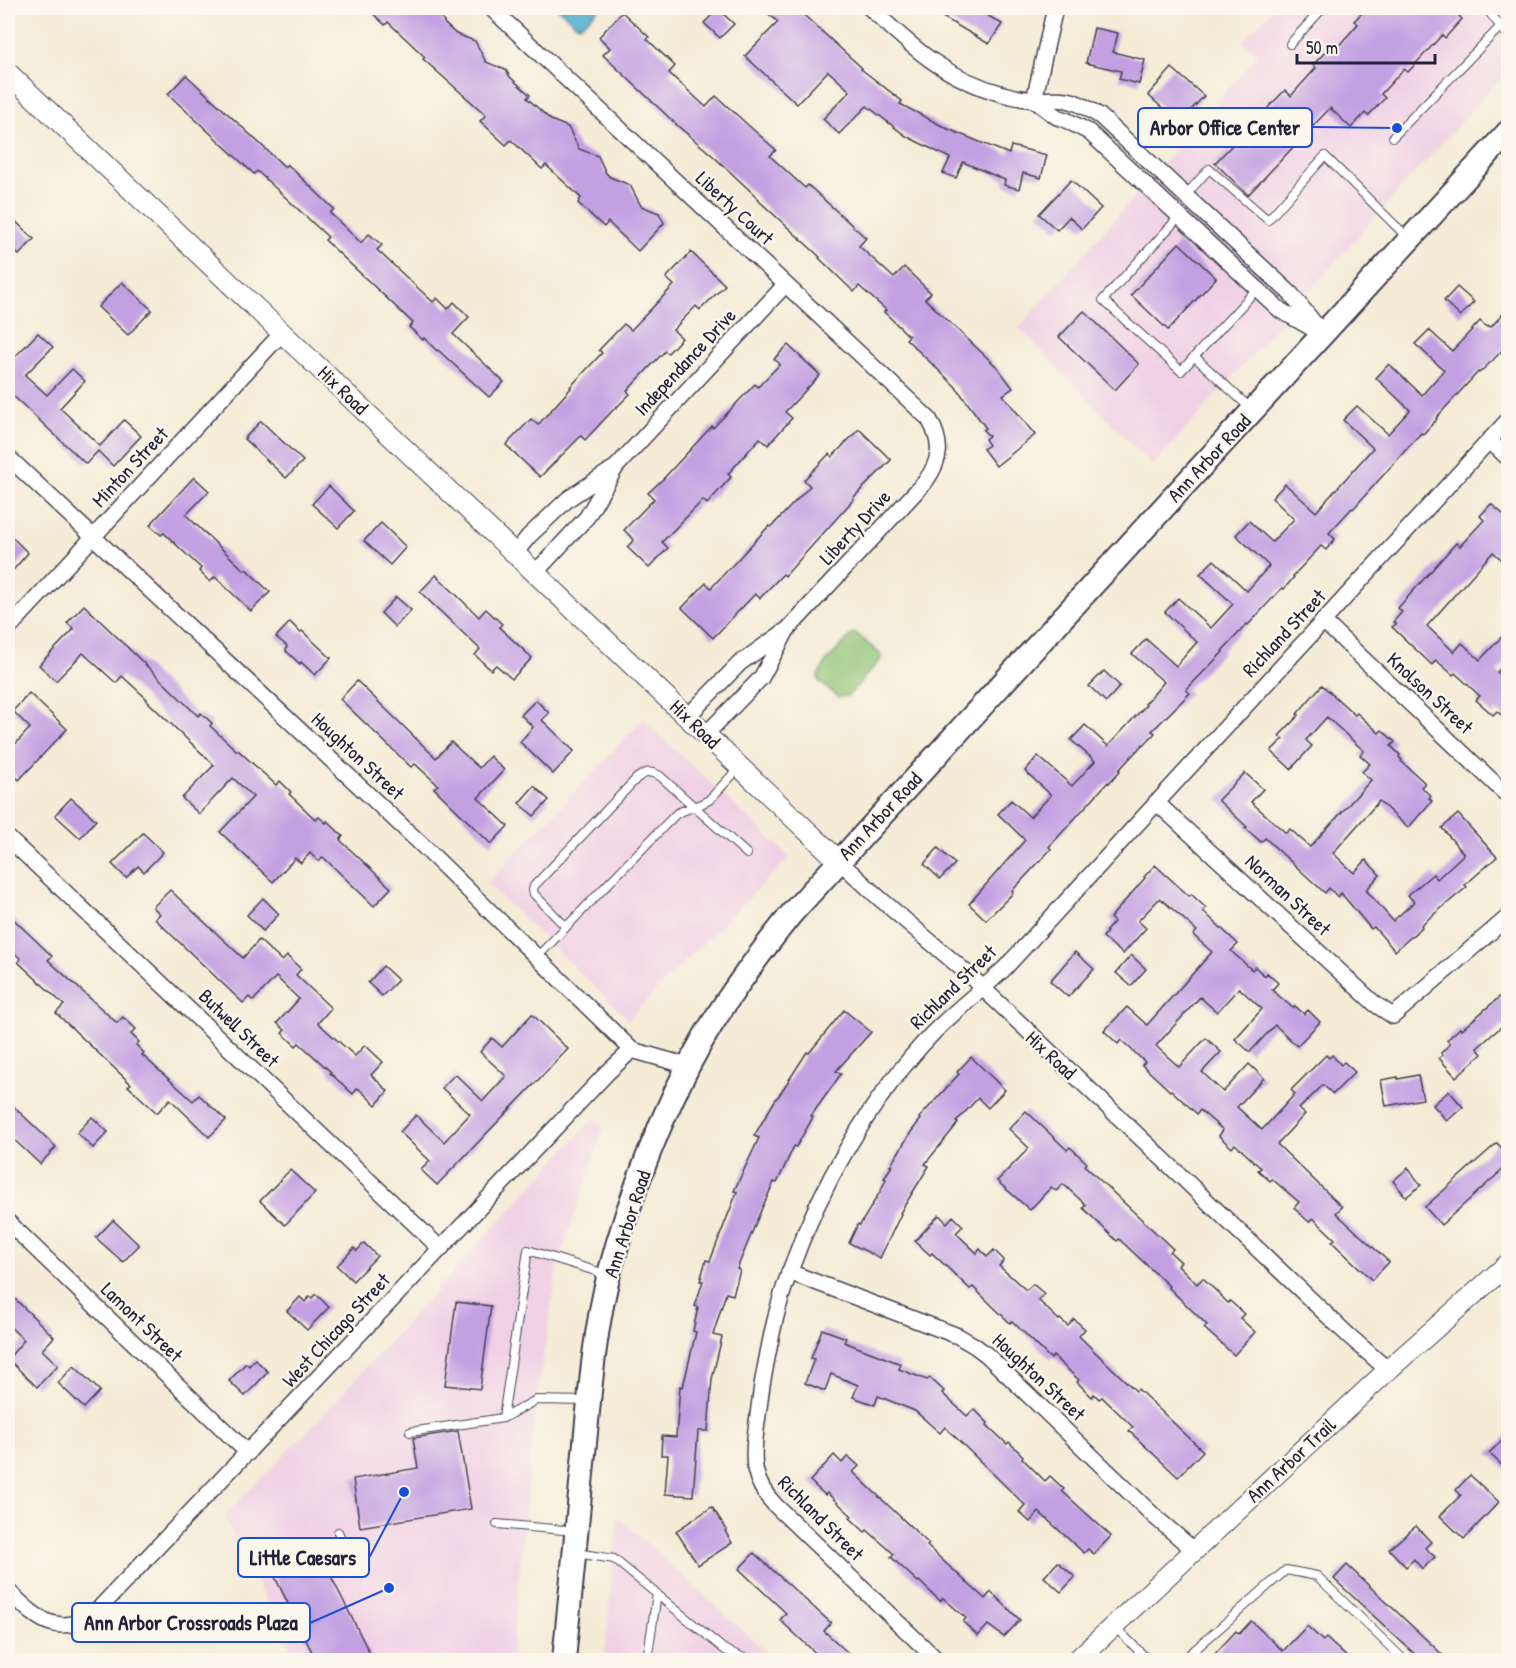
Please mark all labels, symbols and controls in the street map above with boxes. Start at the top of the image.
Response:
scale bar [1297,27,1435,65]
text: 50 m [1306,35,1338,60]
callout: Arbor Office Center [1138,108,1312,147]
text: Arbor Office Center [1150,113,1301,142]
street label: Liberty Court [691,165,781,251]
street label: Independance Drive [628,302,741,421]
street label: Hix Road [312,359,375,420]
street label: Ann Arbor Road [1161,408,1257,508]
street label: Minton Street [85,420,175,513]
street label: Liberty Drive [813,483,896,570]
street label: Richland Street [1236,582,1332,682]
street label: Knolson Street [1381,646,1480,740]
street label: Hix Road [664,693,727,754]
street label: Houghton Street [306,706,411,806]
street label: Ann Arbor Road [832,766,928,866]
street label: Norman Street [1240,848,1338,942]
street label: Richland Street [903,938,1003,1035]
street label: Butwell Street [193,982,286,1074]
street label: Hix Road [1020,1024,1083,1085]
street label: Ann Arbor Road [596,1167,657,1281]
street label: West Chicago Street [276,1266,396,1393]
street label: Lamont Street [96,1276,190,1368]
street label: Houghton Street [987,1327,1092,1427]
street label: Ann Arbor Trail [1240,1411,1342,1508]
street label: Richland Street [773,1469,871,1567]
callout: Little Caesars [238,1538,369,1577]
text: Little Caesars [250,1543,356,1572]
callout: Ann Arbor Crossroads Plaza [72,1603,310,1642]
text: Ann Arbor Crossroads Plaza [84,1608,299,1637]

